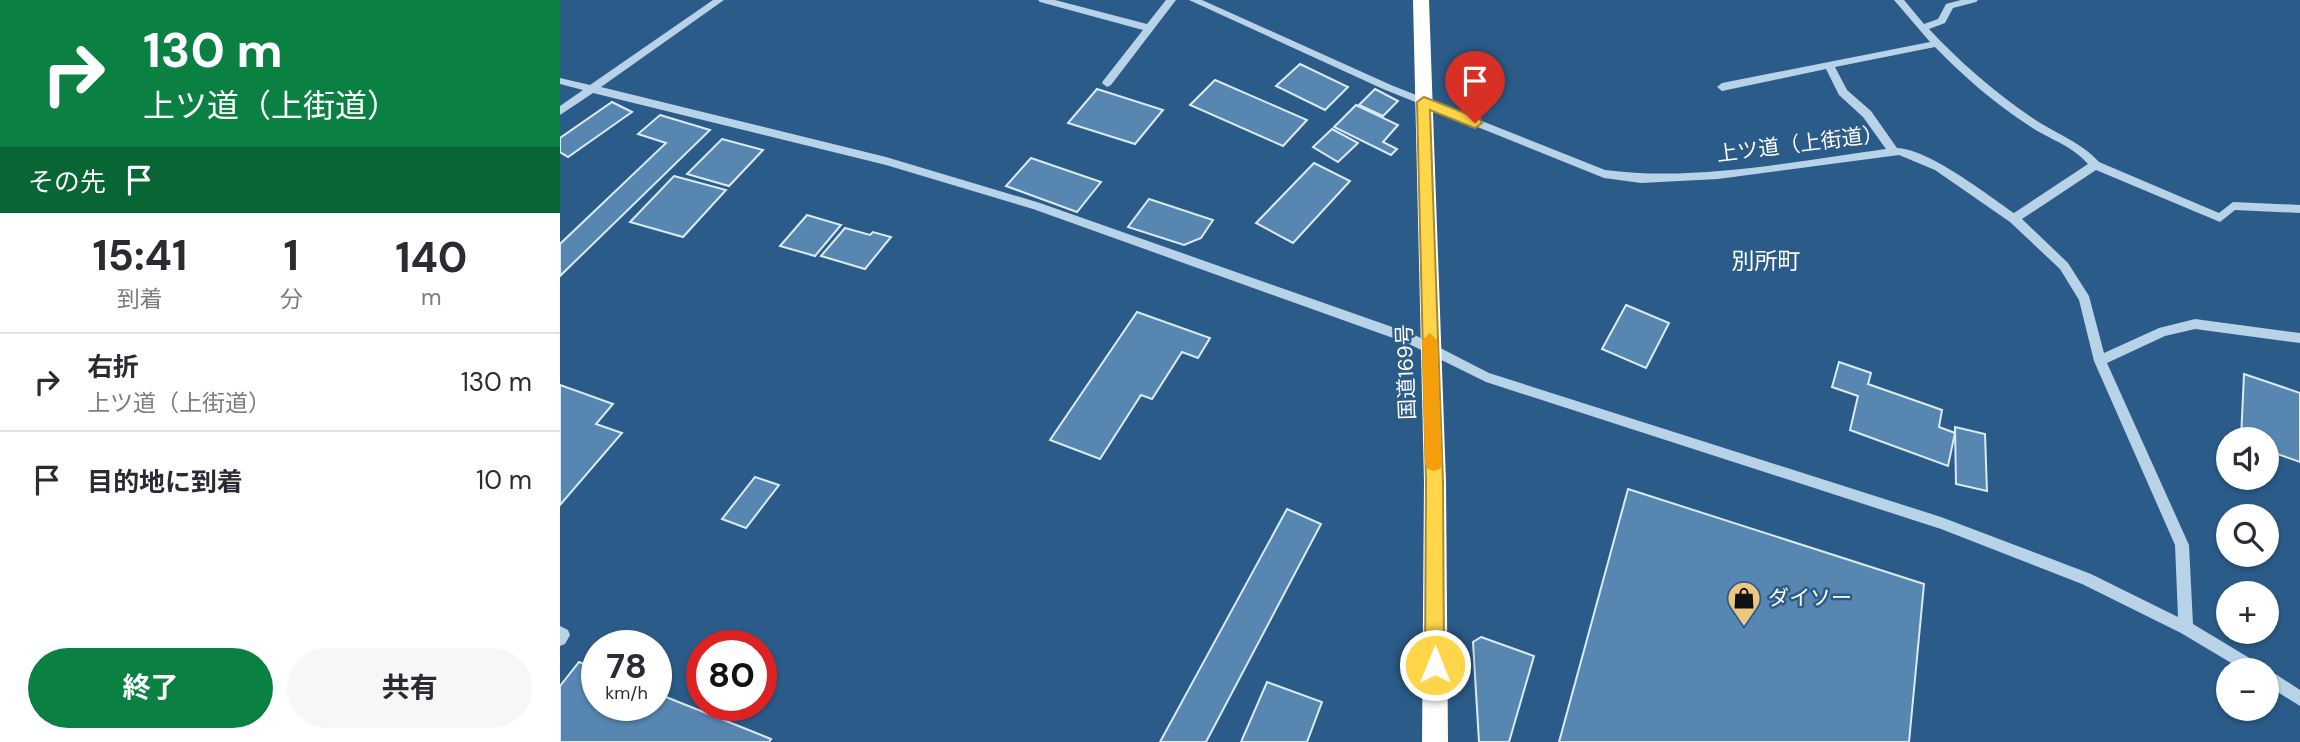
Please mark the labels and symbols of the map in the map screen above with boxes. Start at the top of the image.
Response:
pin [1445,51,1505,123]
street label: 上ツ道（上街道） [1715,120,1885,168]
district label: 別所町 [1732,246,1801,276]
street label: 国道169号 [1390,324,1422,420]
shop icon: ダイソー [1725,579,1763,628]
place label: ダイソー [1768,584,1852,612]
position arrow [1398,628,1472,702]
speed limit sign: 80 [686,630,777,721]

